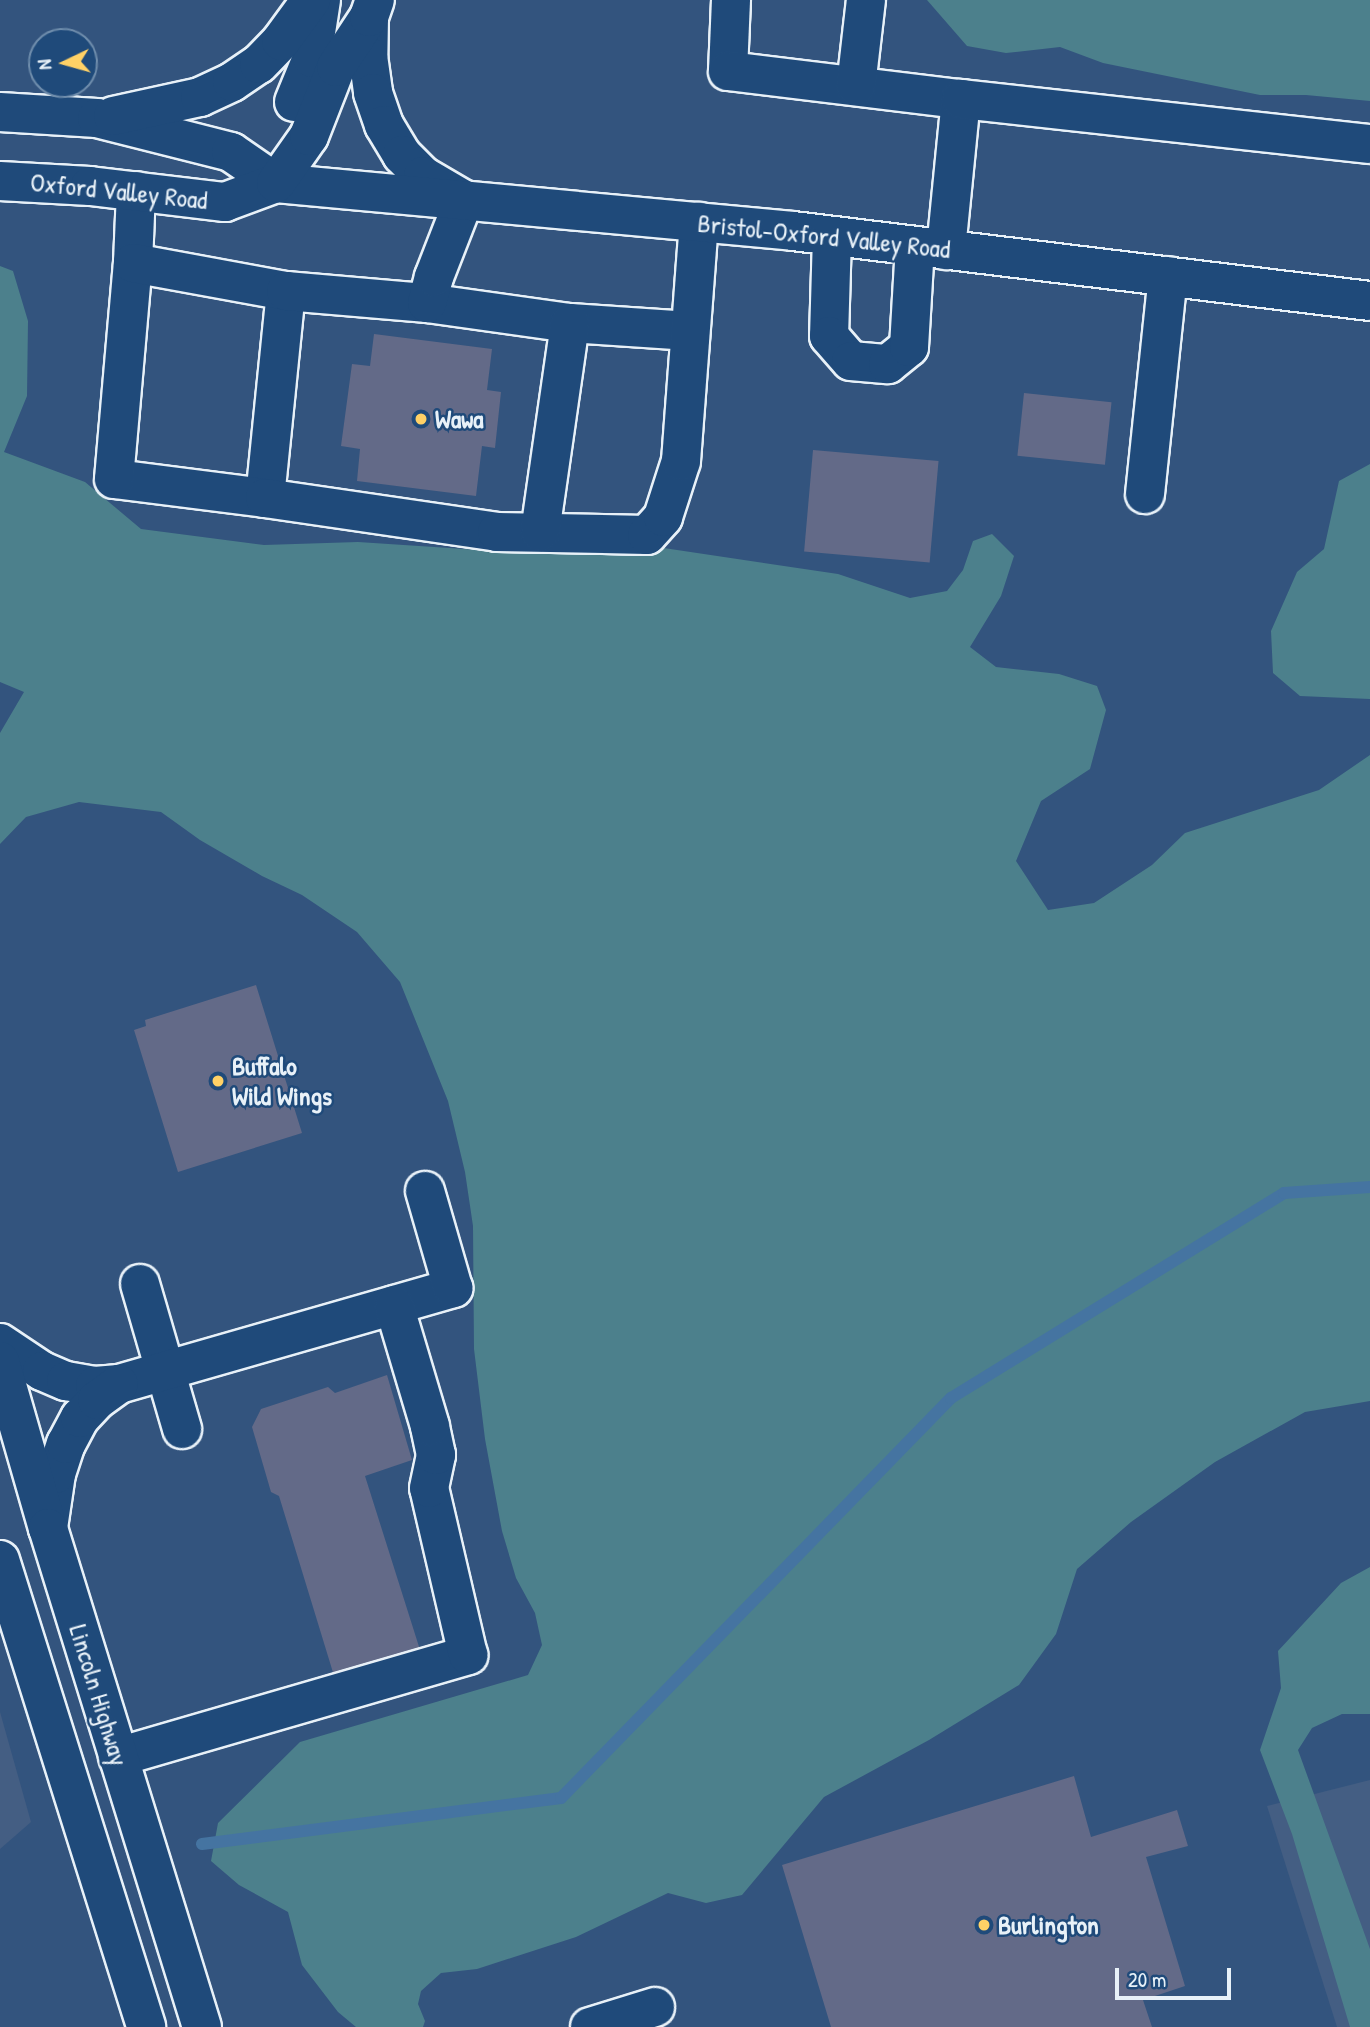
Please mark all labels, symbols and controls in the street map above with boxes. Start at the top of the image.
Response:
north arrow [28,28,98,98]
text: N [31,58,57,71]
street label: Oxford Valley Road [29,166,209,216]
street label: Bristol-Oxford Valley Road [696,207,952,265]
place label: Wawa [435,403,483,435]
marker: Wawa [413,411,429,427]
place label: Buffalo Wild Wings [232,1050,332,1112]
marker: Buffalo Wild Wings [210,1073,226,1089]
street label: Lincoln Highway [63,1621,135,1769]
place label: Burlington [998,1909,1099,1941]
marker: Burlington [976,1917,992,1933]
scale bar [1118,1954,1234,1998]
text: 20 m [1128,1965,1166,1994]

